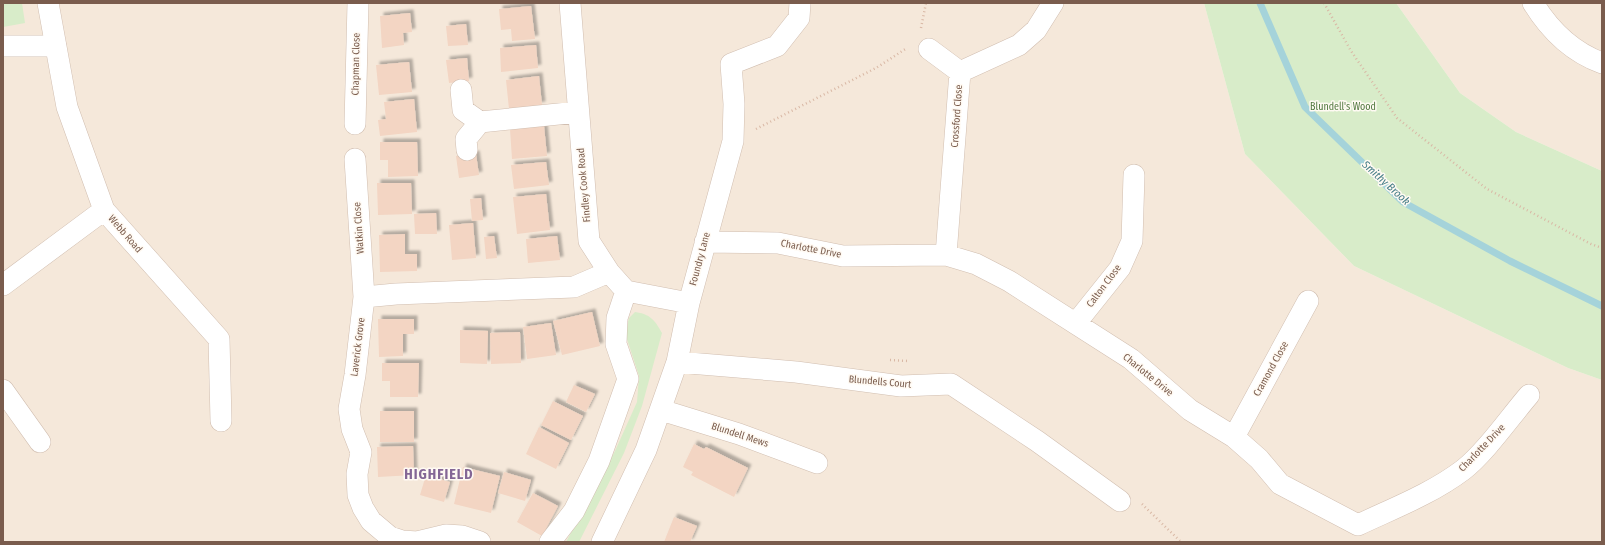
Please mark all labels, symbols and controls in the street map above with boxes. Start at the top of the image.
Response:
street label: Chapman Close [349,32,363,95]
street label: Crossford Close [949,84,965,148]
park label: Blundell's Wood [1310,101,1376,113]
street label: Findley Cook Road [575,147,593,223]
water label: Smithy Brook [1359,158,1413,208]
street label: Watkin Close [351,201,367,254]
street label: Webb Road [105,213,145,255]
street label: Foundry Lane [687,231,713,287]
street label: Charlotte Drive [780,237,842,261]
street label: Calton Close [1084,262,1124,310]
street label: Laverick Grove [348,317,368,377]
street label: Cramond Close [1251,339,1291,399]
street label: Charlotte Drive [1120,351,1176,399]
street label: Blundells Court [848,373,913,391]
street label: Blundell Mews [710,420,770,450]
street label: Charlotte Drive [1456,422,1508,474]
district label: HIGHFIELD [404,466,474,483]

